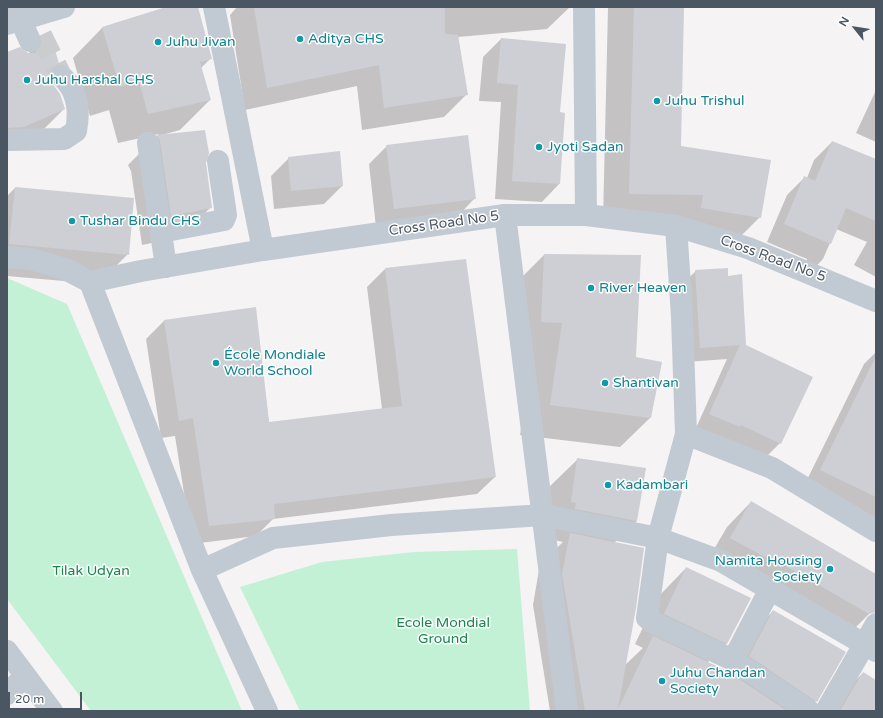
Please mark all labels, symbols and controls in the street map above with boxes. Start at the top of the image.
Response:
north arrow [835,8,875,48]
text: N [836,15,852,29]
place label: Aditya CHS [308,31,384,47]
place label: Juhu Jivan [166,34,235,50]
marker: Aditya CHS [295,34,305,44]
marker: Juhu Jivan [153,37,163,47]
place label: Juhu Harshal CHS [35,72,154,88]
marker: Juhu Harshal CHS [22,75,32,85]
place label: Juhu Trishul [665,93,744,109]
marker: Juhu Trishul [652,96,662,106]
place label: Jyoti Sadan [547,139,624,155]
marker: Jyoti Sadan [534,142,544,152]
street label: Cross Road No 5 [388,208,500,240]
place label: Tushar Bindu CHS [80,213,200,229]
marker: Tushar Bindu CHS [67,216,77,226]
street label: Cross Road No 5 [718,232,828,286]
place label: River Heaven [599,280,687,296]
marker: River Heaven [586,283,596,293]
place label: École Mondiale World School [224,347,326,380]
marker: École Mondiale World School [211,358,221,368]
place label: Shantivan [613,375,679,391]
marker: Shantivan [600,378,610,388]
place label: Kadambari [616,477,688,493]
marker: Kadambari [603,480,613,490]
place label: Namita Housing Society [715,553,822,586]
park label: Tilak Udyan [52,563,130,579]
marker: Namita Housing Society [825,564,835,574]
park label: Ecole Mondial Ground [396,615,490,648]
place label: Juhu Chandan Society [670,665,766,698]
marker: Juhu Chandan Society [657,676,667,686]
scale bar [10,684,84,710]
text: 20 m [15,692,44,706]

